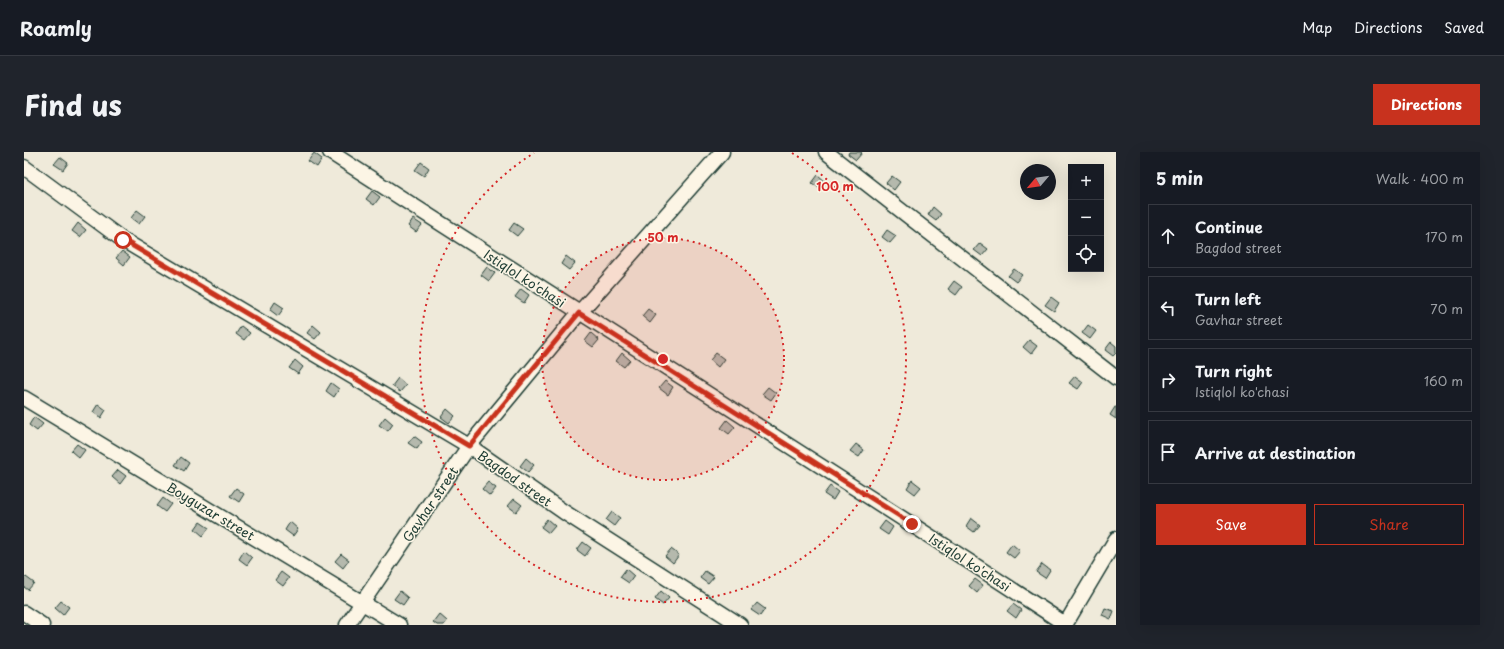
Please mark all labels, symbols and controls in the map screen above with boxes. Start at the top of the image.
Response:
text: Roamly [20,14,92,42]
text: Map [1302,17,1332,38]
text: Directions [1354,17,1422,38]
text: Saved [1444,17,1484,38]
text: Find us [24,83,122,126]
button: Directions [1373,84,1480,125]
north arrow [1020,164,1056,200]
map controls [1068,164,1104,272]
button: + [1068,164,1104,200]
text: 5 min [1156,165,1203,191]
text: Walk · 400 m [1376,169,1464,188]
text: 100 m [816,177,854,195]
button: − [1068,200,1104,236]
text: Continue [1195,215,1263,238]
icon: ahead [1157,225,1179,247]
text: 170 m [1425,227,1463,246]
text: 50 m [647,228,679,246]
route start [114,231,132,249]
button: locate [1068,236,1104,272]
text: Bagdod street [1195,238,1282,257]
street label: Istiqlol ko'chasi [480,244,570,312]
text: Turn left [1195,287,1261,310]
icon: left [1157,297,1179,319]
text: 70 m [1430,299,1463,318]
text: Gavhar street [1195,310,1283,329]
centre of rings [656,352,670,366]
text: Turn right [1195,359,1272,382]
icon: right [1157,369,1179,391]
text: 160 m [1424,371,1463,390]
text: Istiqlol ko'chasi [1195,382,1289,401]
icon: arrive [1157,441,1179,463]
text: Arrive at destination [1195,441,1356,464]
street label: Bagdod street [474,445,556,511]
street label: Gavhar street [398,462,462,546]
street label: Boyguzar street [163,477,259,545]
button: Save [1156,504,1306,545]
button: Share [1314,504,1464,545]
route end [903,515,921,533]
street label: Istiqlol ko'chasi [925,528,1015,596]

